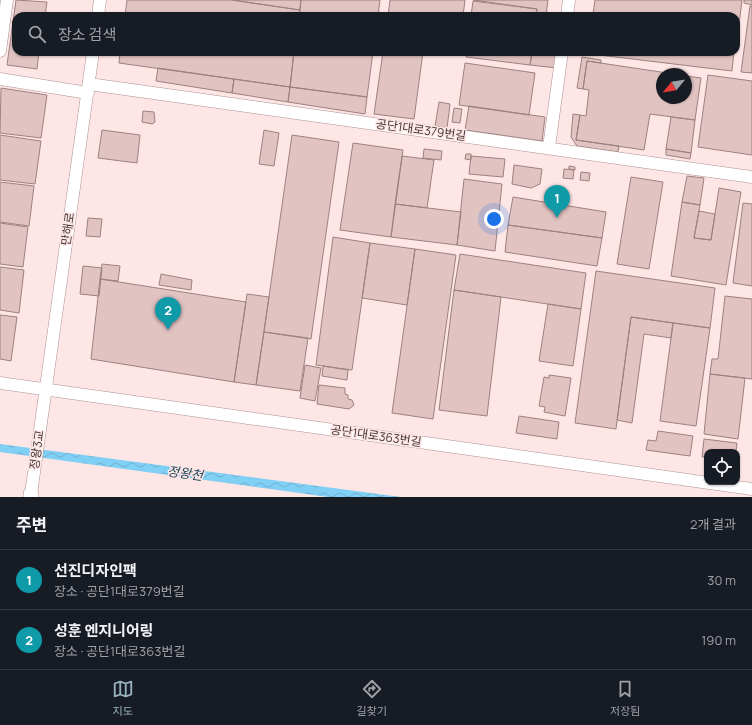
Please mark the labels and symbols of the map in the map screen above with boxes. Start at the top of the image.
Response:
north arrow [656,68,692,104]
street label: 공단1대로379번길 [375,115,467,144]
pin: 1 [544,185,570,218]
your location [484,209,504,229]
street label: 만해로 [57,211,78,247]
pin: 2 [155,297,181,330]
street label: 공단1대로363번길 [330,421,423,450]
street label: 정왕3교 [25,429,48,471]
water label: 정왕천 [166,462,205,485]

